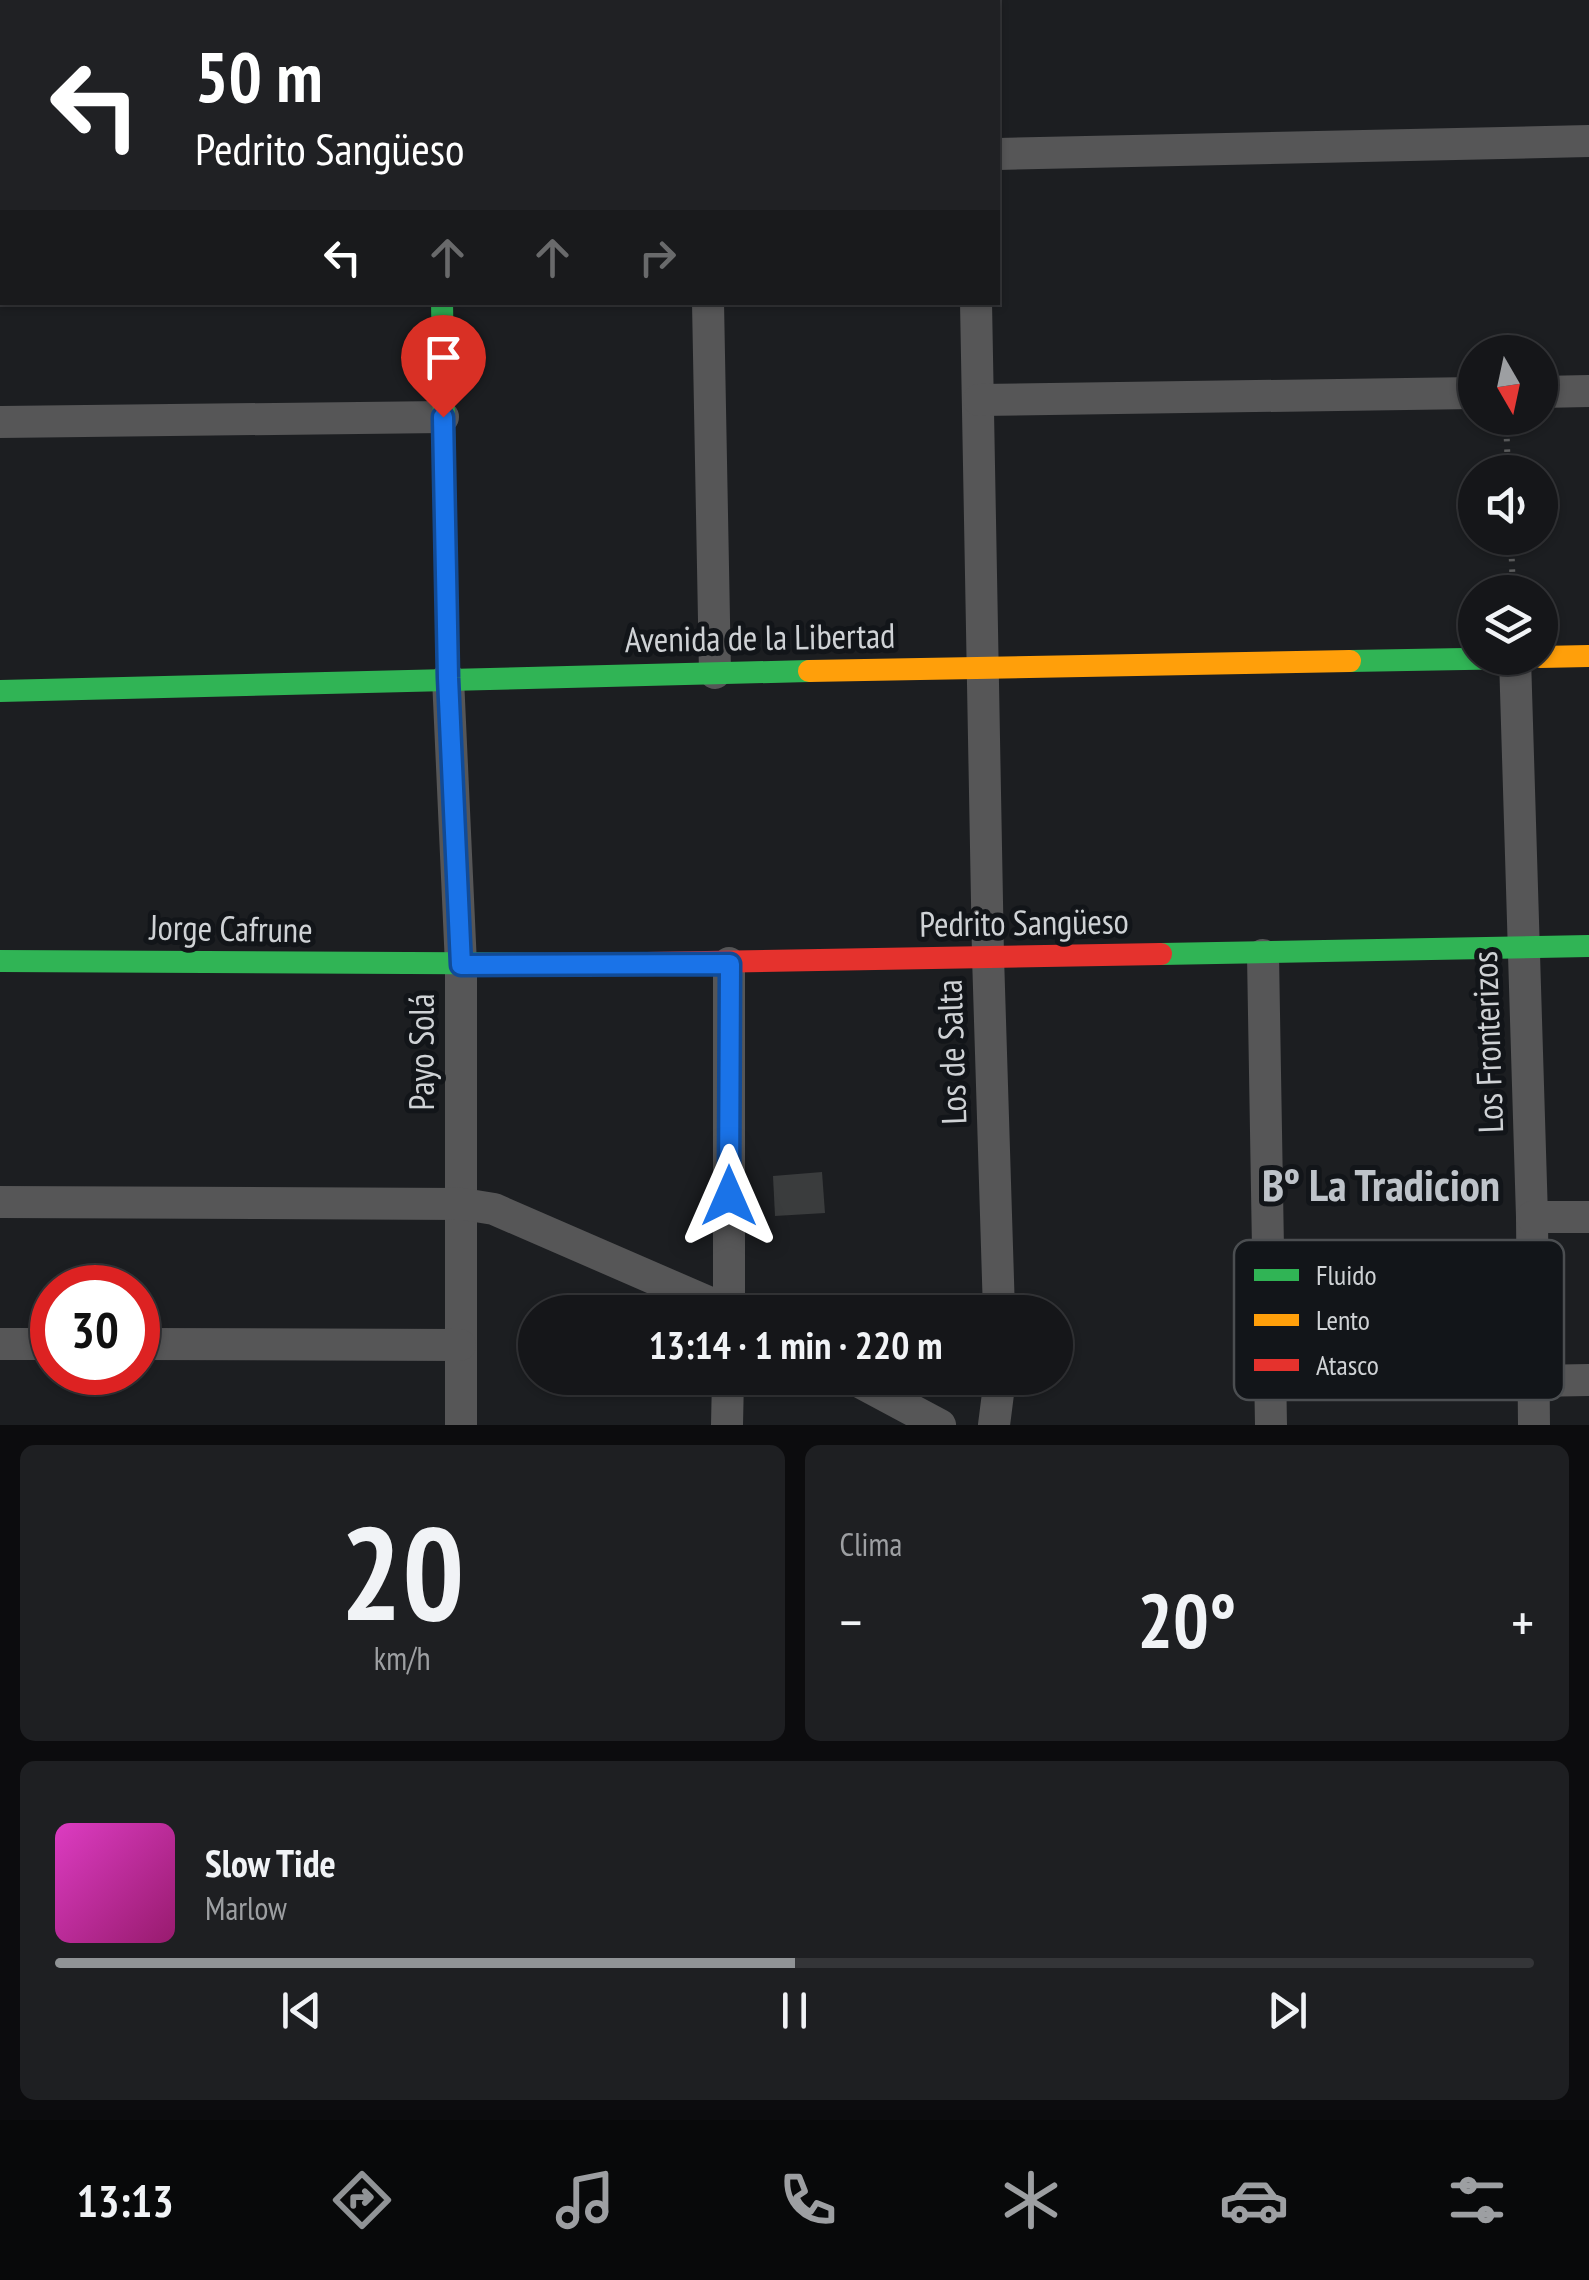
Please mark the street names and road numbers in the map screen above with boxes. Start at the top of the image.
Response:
street label: Avenida de la Libertad [624,612,896,662]
street label: Pedrito Sangüeso [919,897,1129,947]
street label: Jorge Cafrune [148,904,313,952]
street label: Los Fronterizos [1461,950,1513,1134]
street label: Los de Salta [925,979,977,1125]
street label: Payo Solá [398,994,444,1110]

